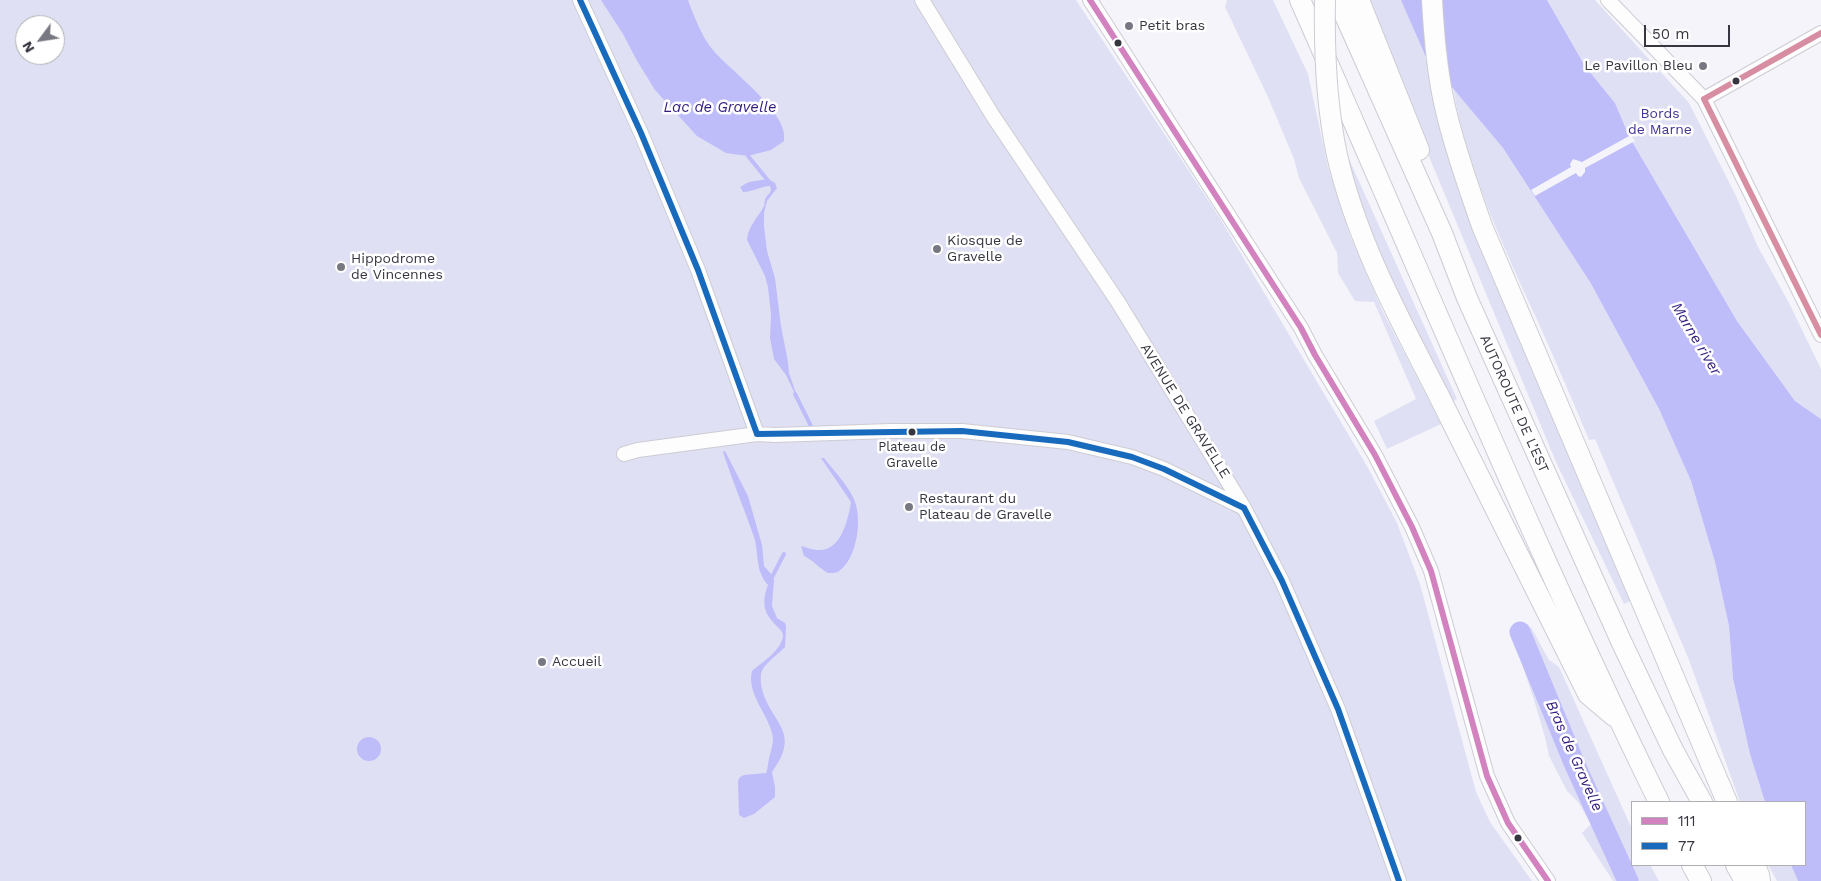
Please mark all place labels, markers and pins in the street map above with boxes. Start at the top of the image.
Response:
place label: Petit bras [1139,18,1205,34]
marker: Petit bras [1123,20,1135,32]
unlabelled marker [1113,38,1123,48]
place label: Le Pavillon Bleu [1584,58,1693,74]
marker: Le Pavillon Bleu [1697,60,1709,72]
unlabelled marker [1731,76,1741,86]
place label: Kiosque de Gravelle [947,233,1023,266]
marker: Kiosque de Gravelle [931,243,943,255]
place label: Hippodrome de Vincennes [351,251,443,284]
marker: Hippodrome de Vincennes [335,261,347,273]
marker: Plateau de Gravelle [907,427,917,437]
place label: Plateau de Gravelle [878,439,946,470]
place label: Restaurant du Plateau de Gravelle [919,491,1052,524]
marker: Restaurant du Plateau de Gravelle [903,501,915,513]
place label: Accueil [552,654,602,670]
marker: Accueil [536,656,548,668]
unlabelled marker [1513,833,1523,843]

